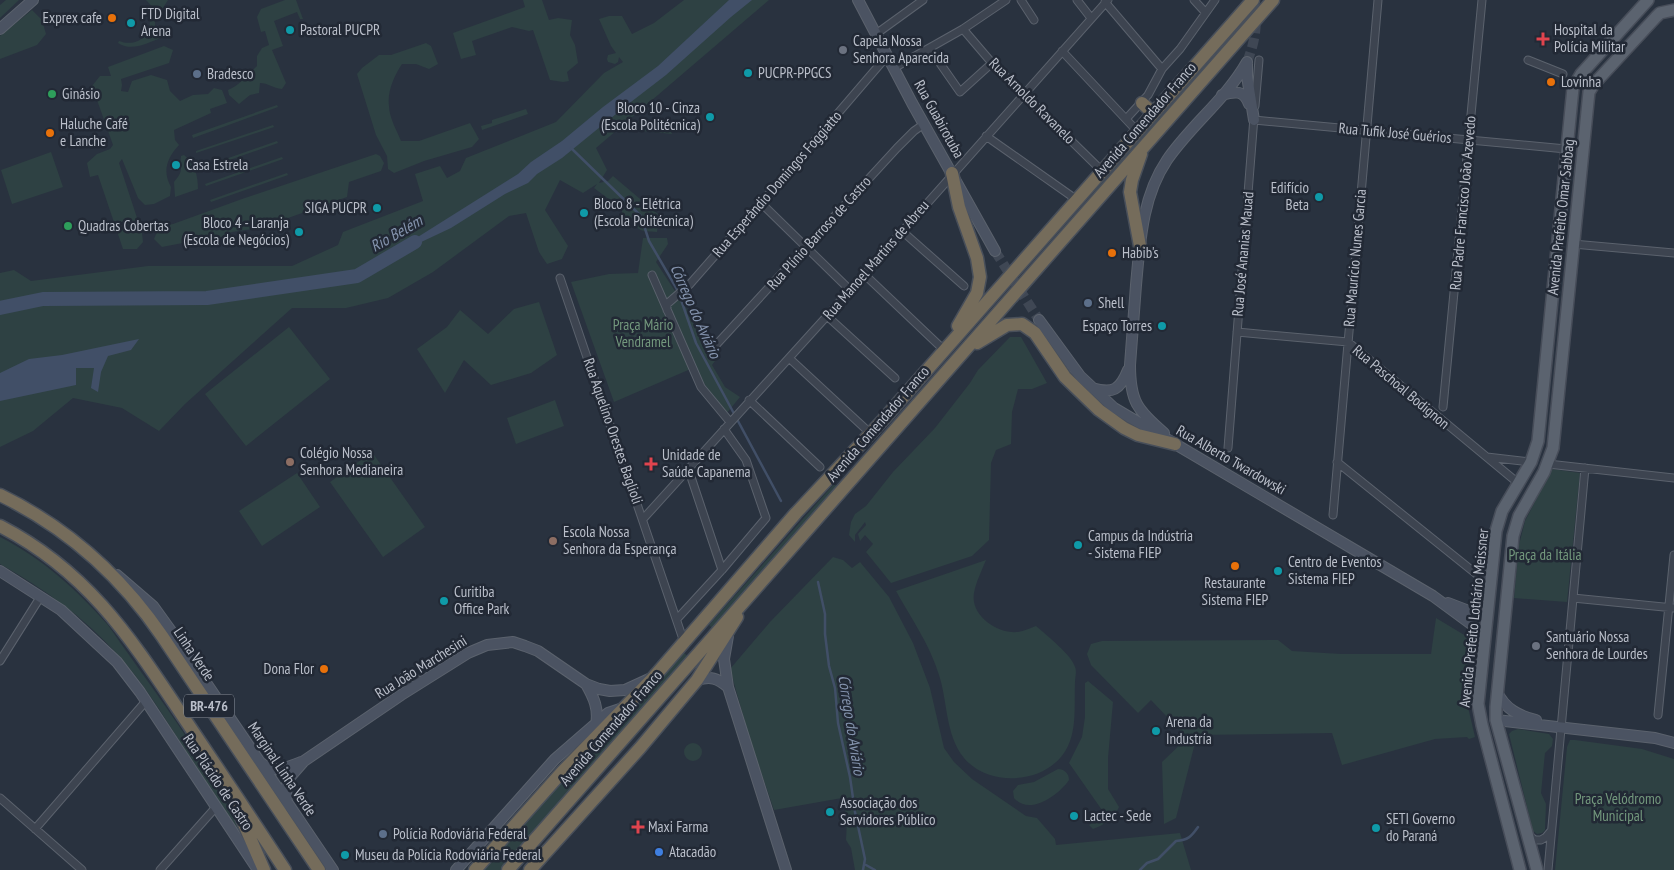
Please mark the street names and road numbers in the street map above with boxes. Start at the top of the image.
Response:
street label: Rua Arnoldo Ravanelo [985,54,1079,148]
street label: Avenida Comendador Franco [1089,58,1200,181]
street label: Rua Guabirotuba [910,76,969,161]
street label: Rua Esperândio Domingos Foggiatto [708,107,845,261]
street label: Rua Padre Francisco João Azevedo [1445,115,1480,291]
street label: Rua Tufik José Guérios [1338,118,1452,147]
street label: Avenida Prefeito Omar Sabbag [1543,138,1578,296]
street label: Rua Plínio Barroso de Castro [762,172,875,294]
street label: Rua Maurício Nunes Garcia [1339,188,1370,328]
street label: Rua José Ananias Mauad [1228,191,1257,317]
street label: Rua Manoel Martins de Abreu [818,196,933,323]
street label: Rua Paschoal Bodignon [1349,341,1454,433]
street label: Rua Aquelino Orestes Baglioli [580,355,647,506]
street label: Avenida Comendador Franco [822,362,933,485]
street label: Rua Alberto Twardowski [1173,420,1289,499]
street label: Avenida Prefeito Lothário Meissner [1455,527,1492,708]
street label: Linha Verde [170,623,219,684]
street label: Rua João Marchesini [371,631,470,702]
street label: Avenida Comendador Franco [555,666,666,789]
road number: BR-476 [184,694,234,718]
street label: Marginal Linha Verde [244,718,321,819]
street label: Rua Plácido de Castro [179,730,258,834]

